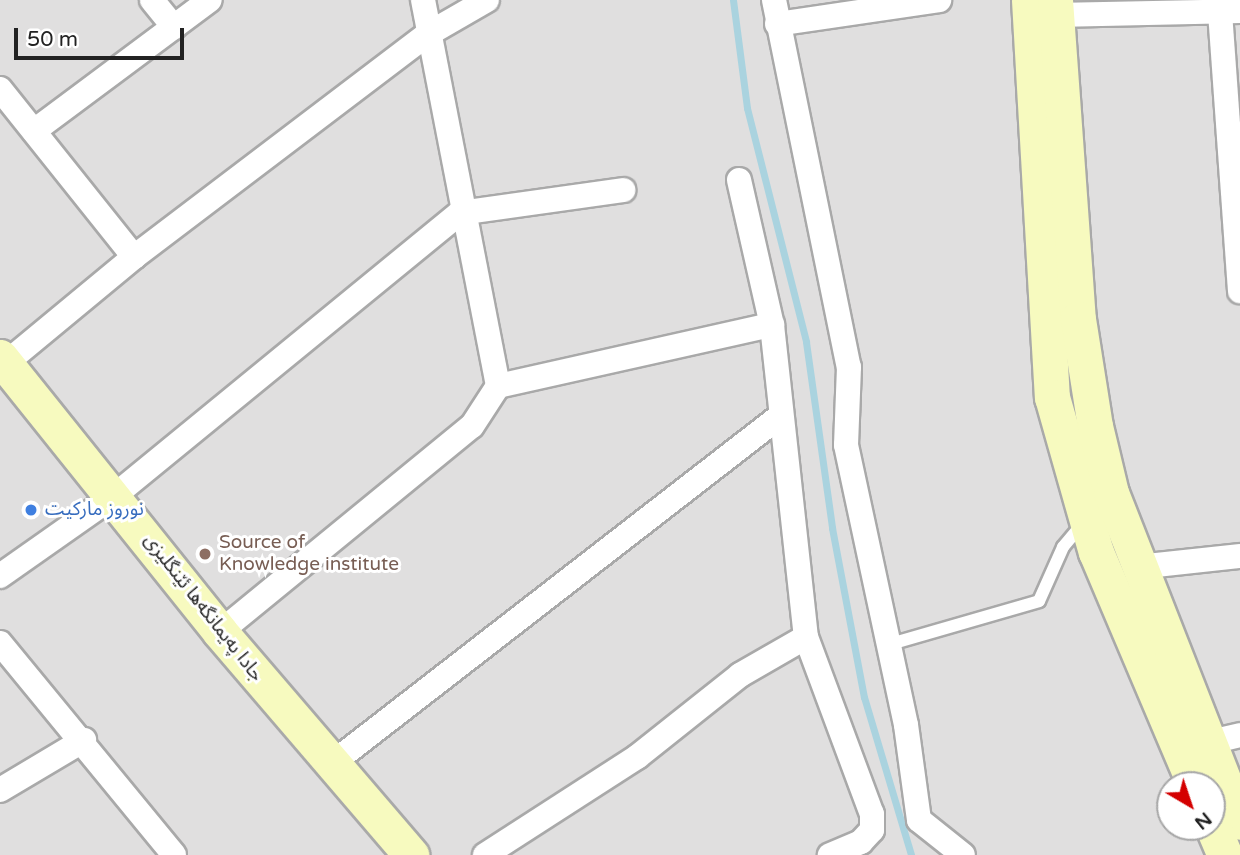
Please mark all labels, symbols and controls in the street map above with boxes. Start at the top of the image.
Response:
scale bar [18,14,187,58]
text: 50 m [27,27,78,52]
place label: نوروز ماركيت [45,499,144,521]
marker: نوروز ماركيت [23,502,39,518]
street label: جادا په‌يمانگه‌ها ئێنگليزى [138,530,268,686]
place label: Source of Knowledge institute [219,532,399,576]
marker: Source of Knowledge institute [197,546,213,562]
north arrow [1156,771,1226,841]
text: N [1190,807,1216,834]

